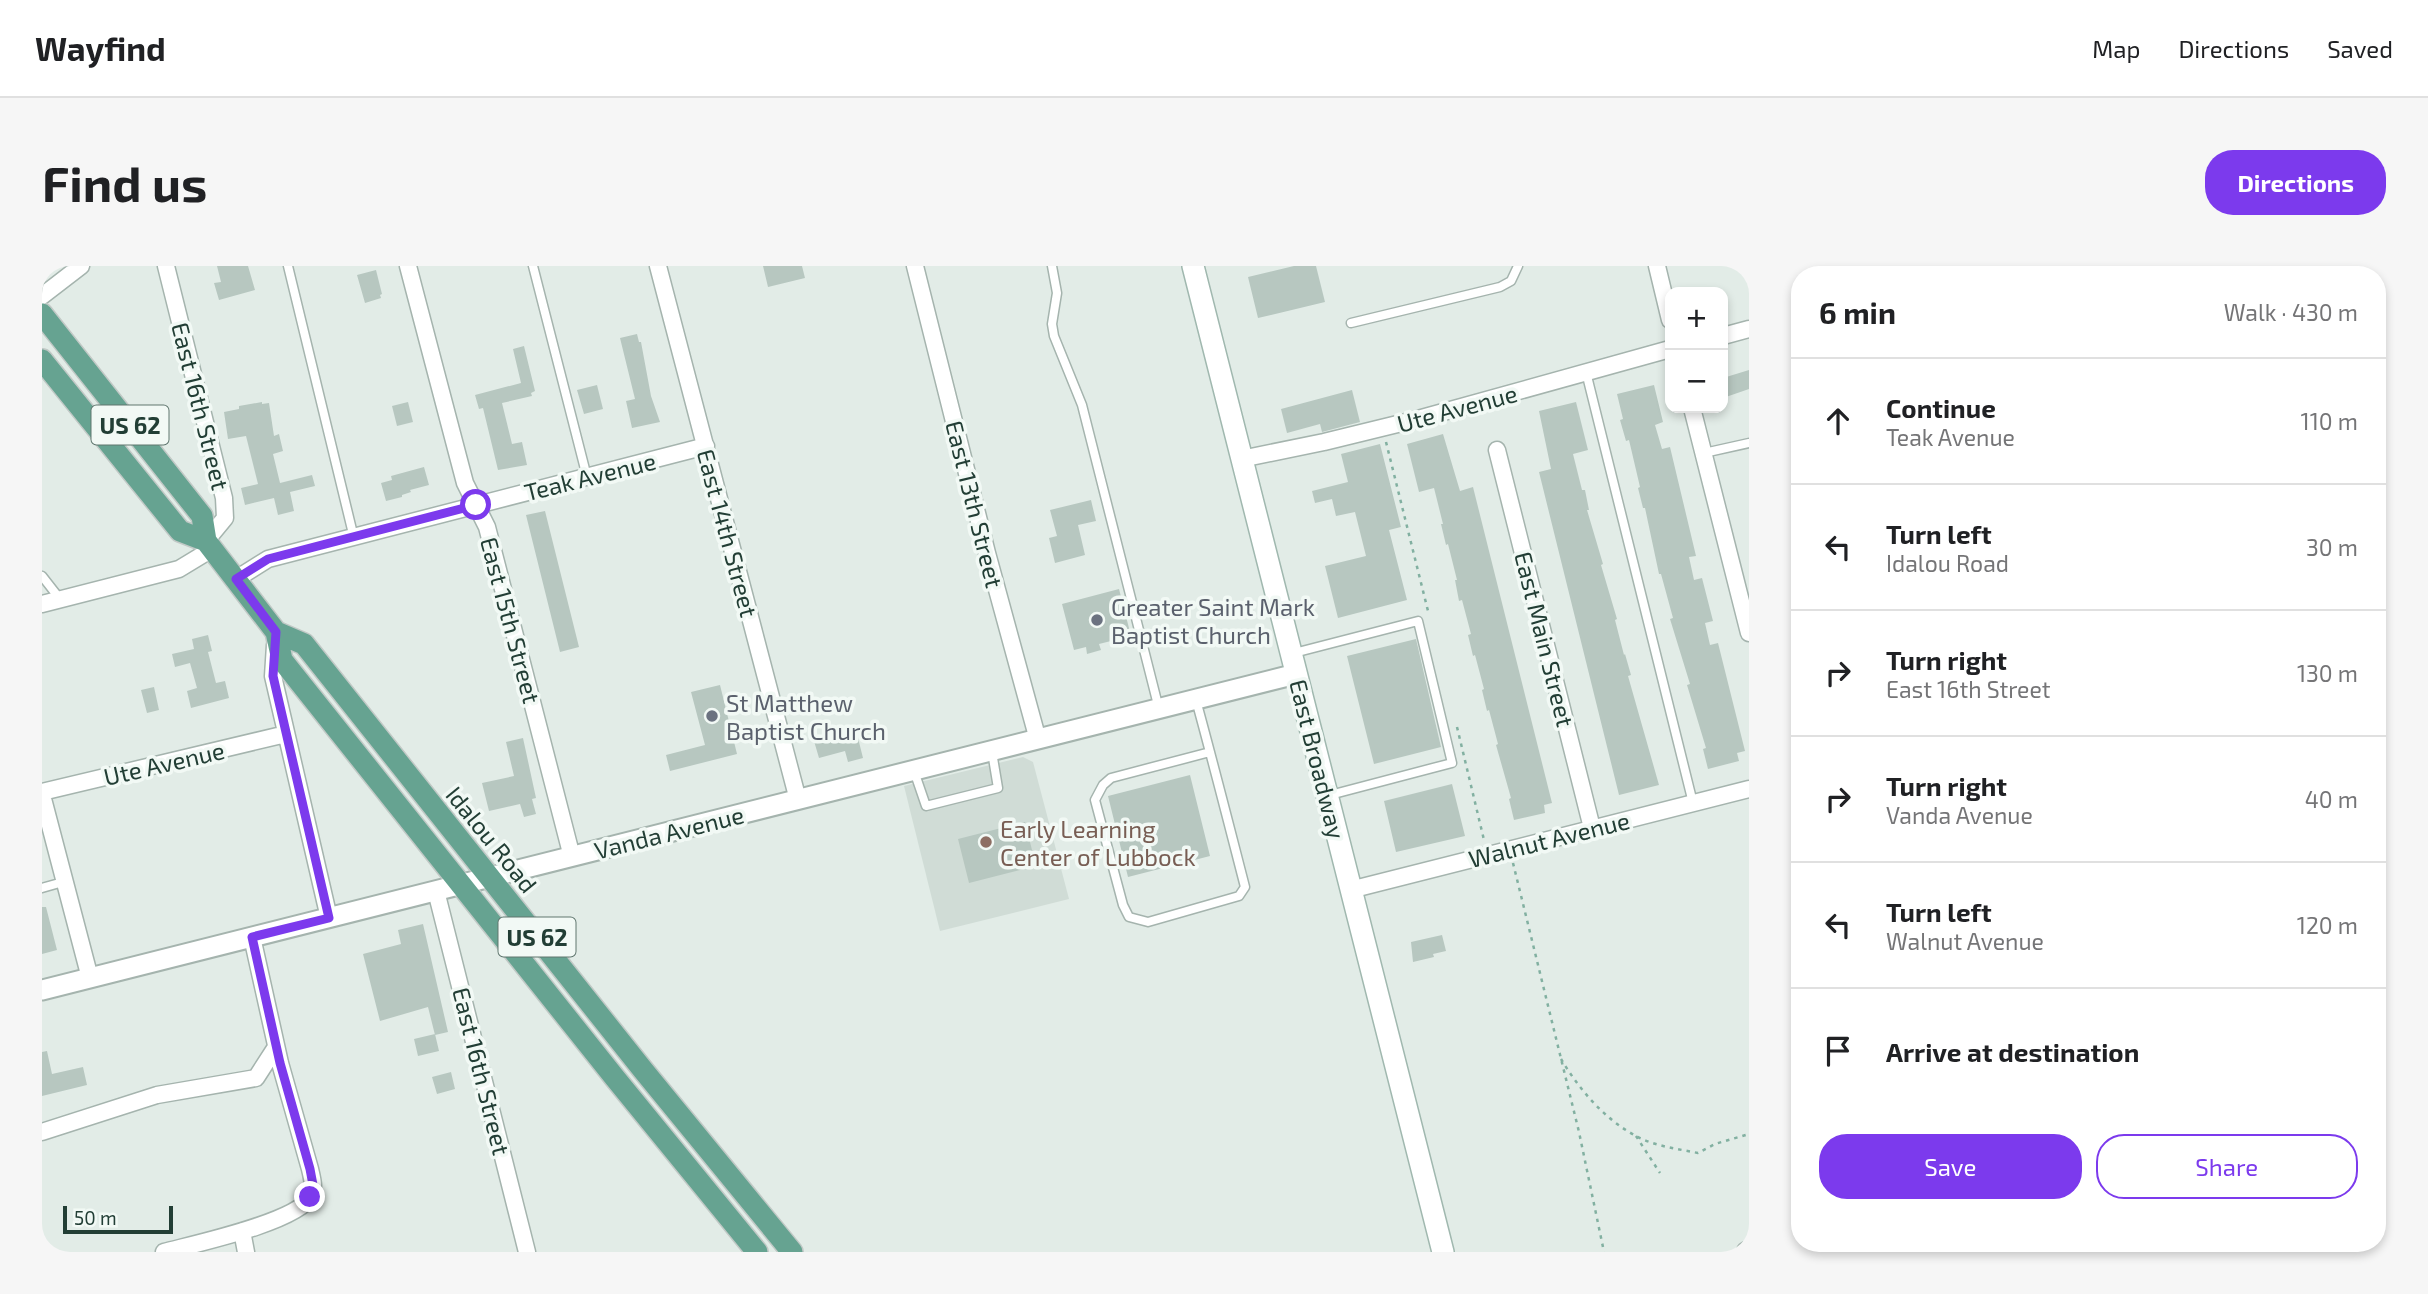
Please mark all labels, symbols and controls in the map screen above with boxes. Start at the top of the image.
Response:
text: Wayfind [35,28,166,68]
text: Map [2092,34,2140,63]
text: Directions [2178,34,2289,63]
text: Saved [2327,34,2393,63]
button: Directions [2205,150,2386,215]
text: Find us [42,153,207,212]
map controls [1665,287,1728,413]
button: + [1665,287,1728,350]
text: 6 min [1819,294,1896,330]
text: Walk · 430 m [2224,298,2358,326]
street label: East 16th Street [166,319,236,493]
button: − [1665,350,1728,413]
street label: Ute Avenue [1394,378,1520,438]
text: Continue [1886,392,1996,423]
icon: ahead [1819,402,1857,440]
road number: US 62 [92,406,168,444]
text: 110 m [2301,407,2358,435]
street label: East 13th Street [940,417,1010,591]
text: Teak Avenue [1886,423,2015,451]
street label: Teak Avenue [521,446,659,506]
street label: East 14th Street [692,446,764,620]
route start [460,489,491,520]
text: Turn left [1886,518,1992,549]
icon: left [1819,528,1857,566]
text: 30 m [2306,533,2358,561]
street label: East 15th Street [475,534,547,706]
street label: East Main Street [1509,548,1581,730]
text: Idalou Road [1886,549,2009,577]
place label: Greater Saint Mark Baptist Church [1111,592,1315,649]
marker: Greater Saint Mark Baptist Church [1089,612,1105,628]
text: Turn right [1886,644,2007,675]
icon: right [1819,654,1857,692]
text: 130 m [2297,659,2358,687]
text: East 16th Street [1886,675,2051,703]
street label: East Broadway [1284,676,1352,842]
place label: St Matthew Baptist Church [726,688,886,745]
marker: St Matthew Baptist Church [704,708,720,724]
street label: Ute Avenue [101,735,227,791]
text: Turn right [1886,770,2007,801]
street label: Idalou Road [440,780,544,898]
icon: right [1819,780,1857,818]
text: 40 m [2305,785,2358,813]
street label: Vanda Avenue [591,799,747,865]
text: Vanda Avenue [1886,801,2033,829]
street label: Walnut Avenue [1466,805,1632,873]
place label: Early Learning Center of Lubbock [1000,814,1196,871]
marker: Early Learning Center of Lubbock [978,834,994,850]
text: Turn left [1886,896,1992,927]
icon: left [1819,906,1857,944]
text: 120 m [2297,911,2358,939]
road number: US 62 [498,918,576,957]
text: Walnut Avenue [1886,927,2044,955]
street label: East 16th Street [447,984,517,1158]
icon: arrive [1819,1032,1857,1070]
text: Arrive at destination [1886,1036,2139,1067]
button: Save [1819,1134,2082,1199]
button: Share [2096,1134,2358,1199]
route end [294,1181,325,1212]
scale bar [63,1203,173,1235]
text: 50 m [74,1206,117,1229]

